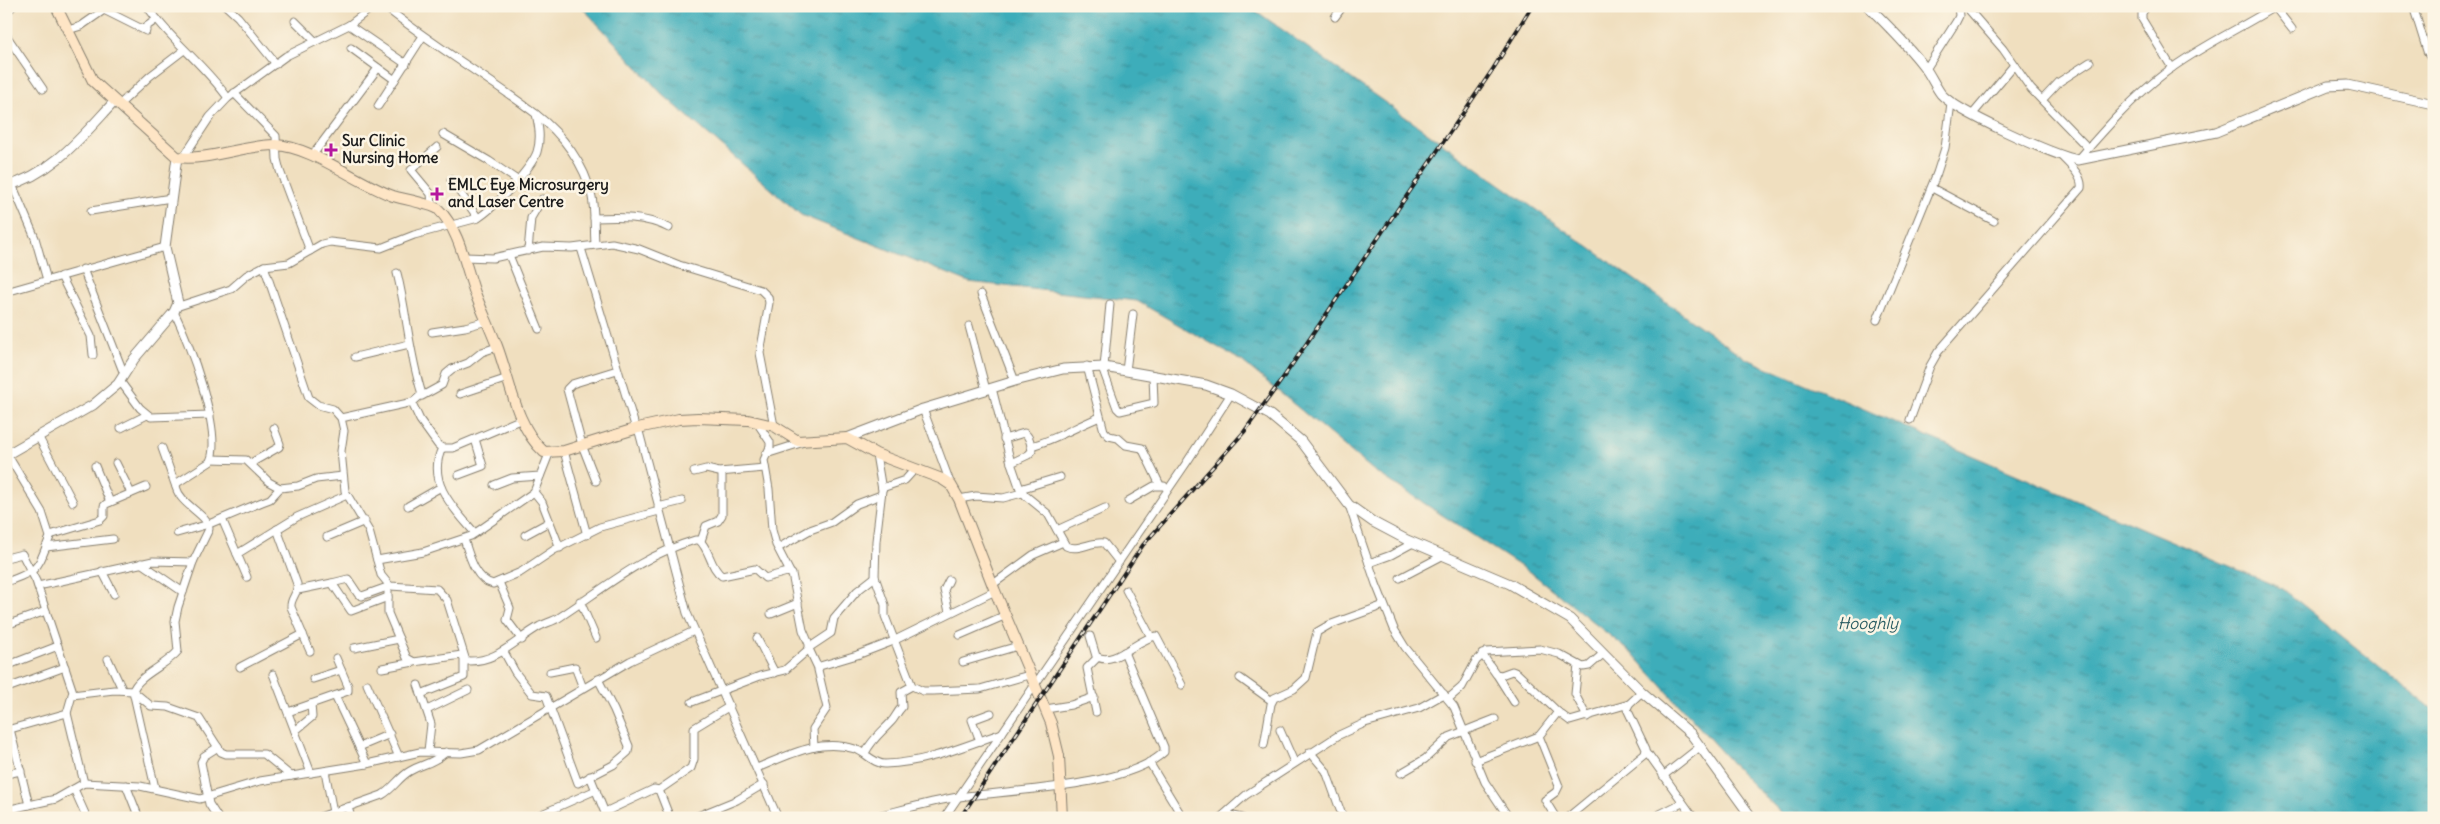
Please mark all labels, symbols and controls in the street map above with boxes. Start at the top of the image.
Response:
place label: Sur Clinic Nursing Home [342,131,438,168]
marker: Sur Clinic Nursing Home [324,143,338,157]
place label: EMLC Eye Microsurgery and Laser Centre [448,175,609,211]
marker: EMLC Eye Microsurgery and Laser Centre [430,187,444,201]
water label: Hooghly [1838,613,1900,633]

